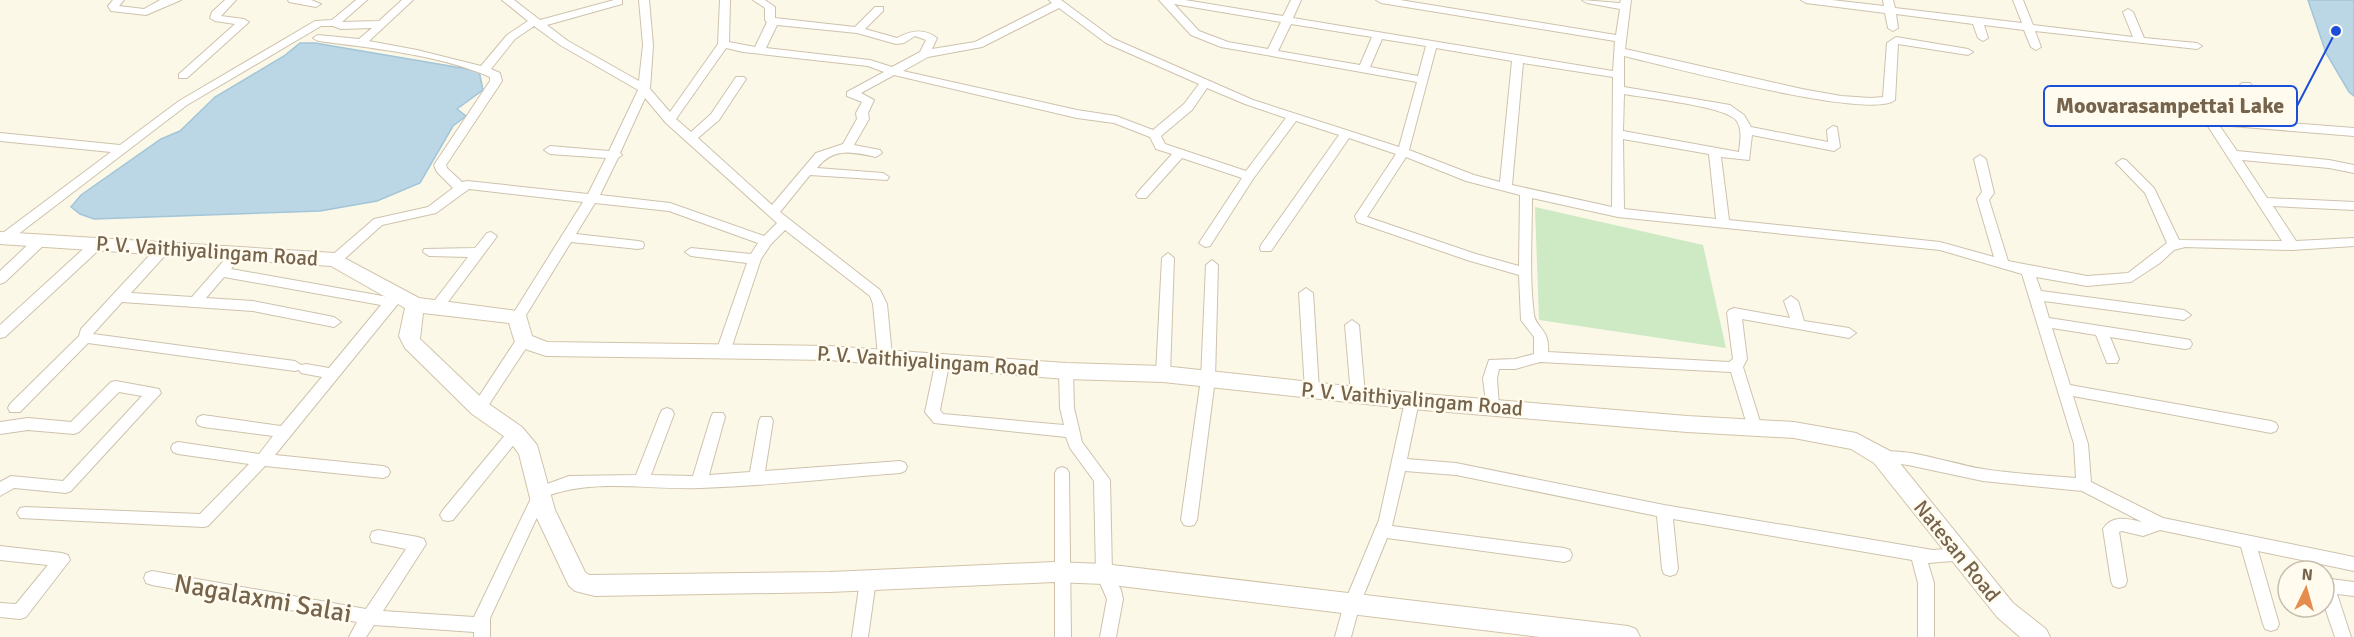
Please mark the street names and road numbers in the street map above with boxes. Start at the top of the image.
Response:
street label: P. V. Vaithiyalingam Road [95,230,319,272]
street label: P. V. Vaithiyalingam Road [816,340,1040,382]
street label: P. V. Vaithiyalingam Road [1300,376,1524,422]
street label: Natesan Road [1908,495,2006,607]
street label: Nagalaxmi Salai [172,568,354,630]

